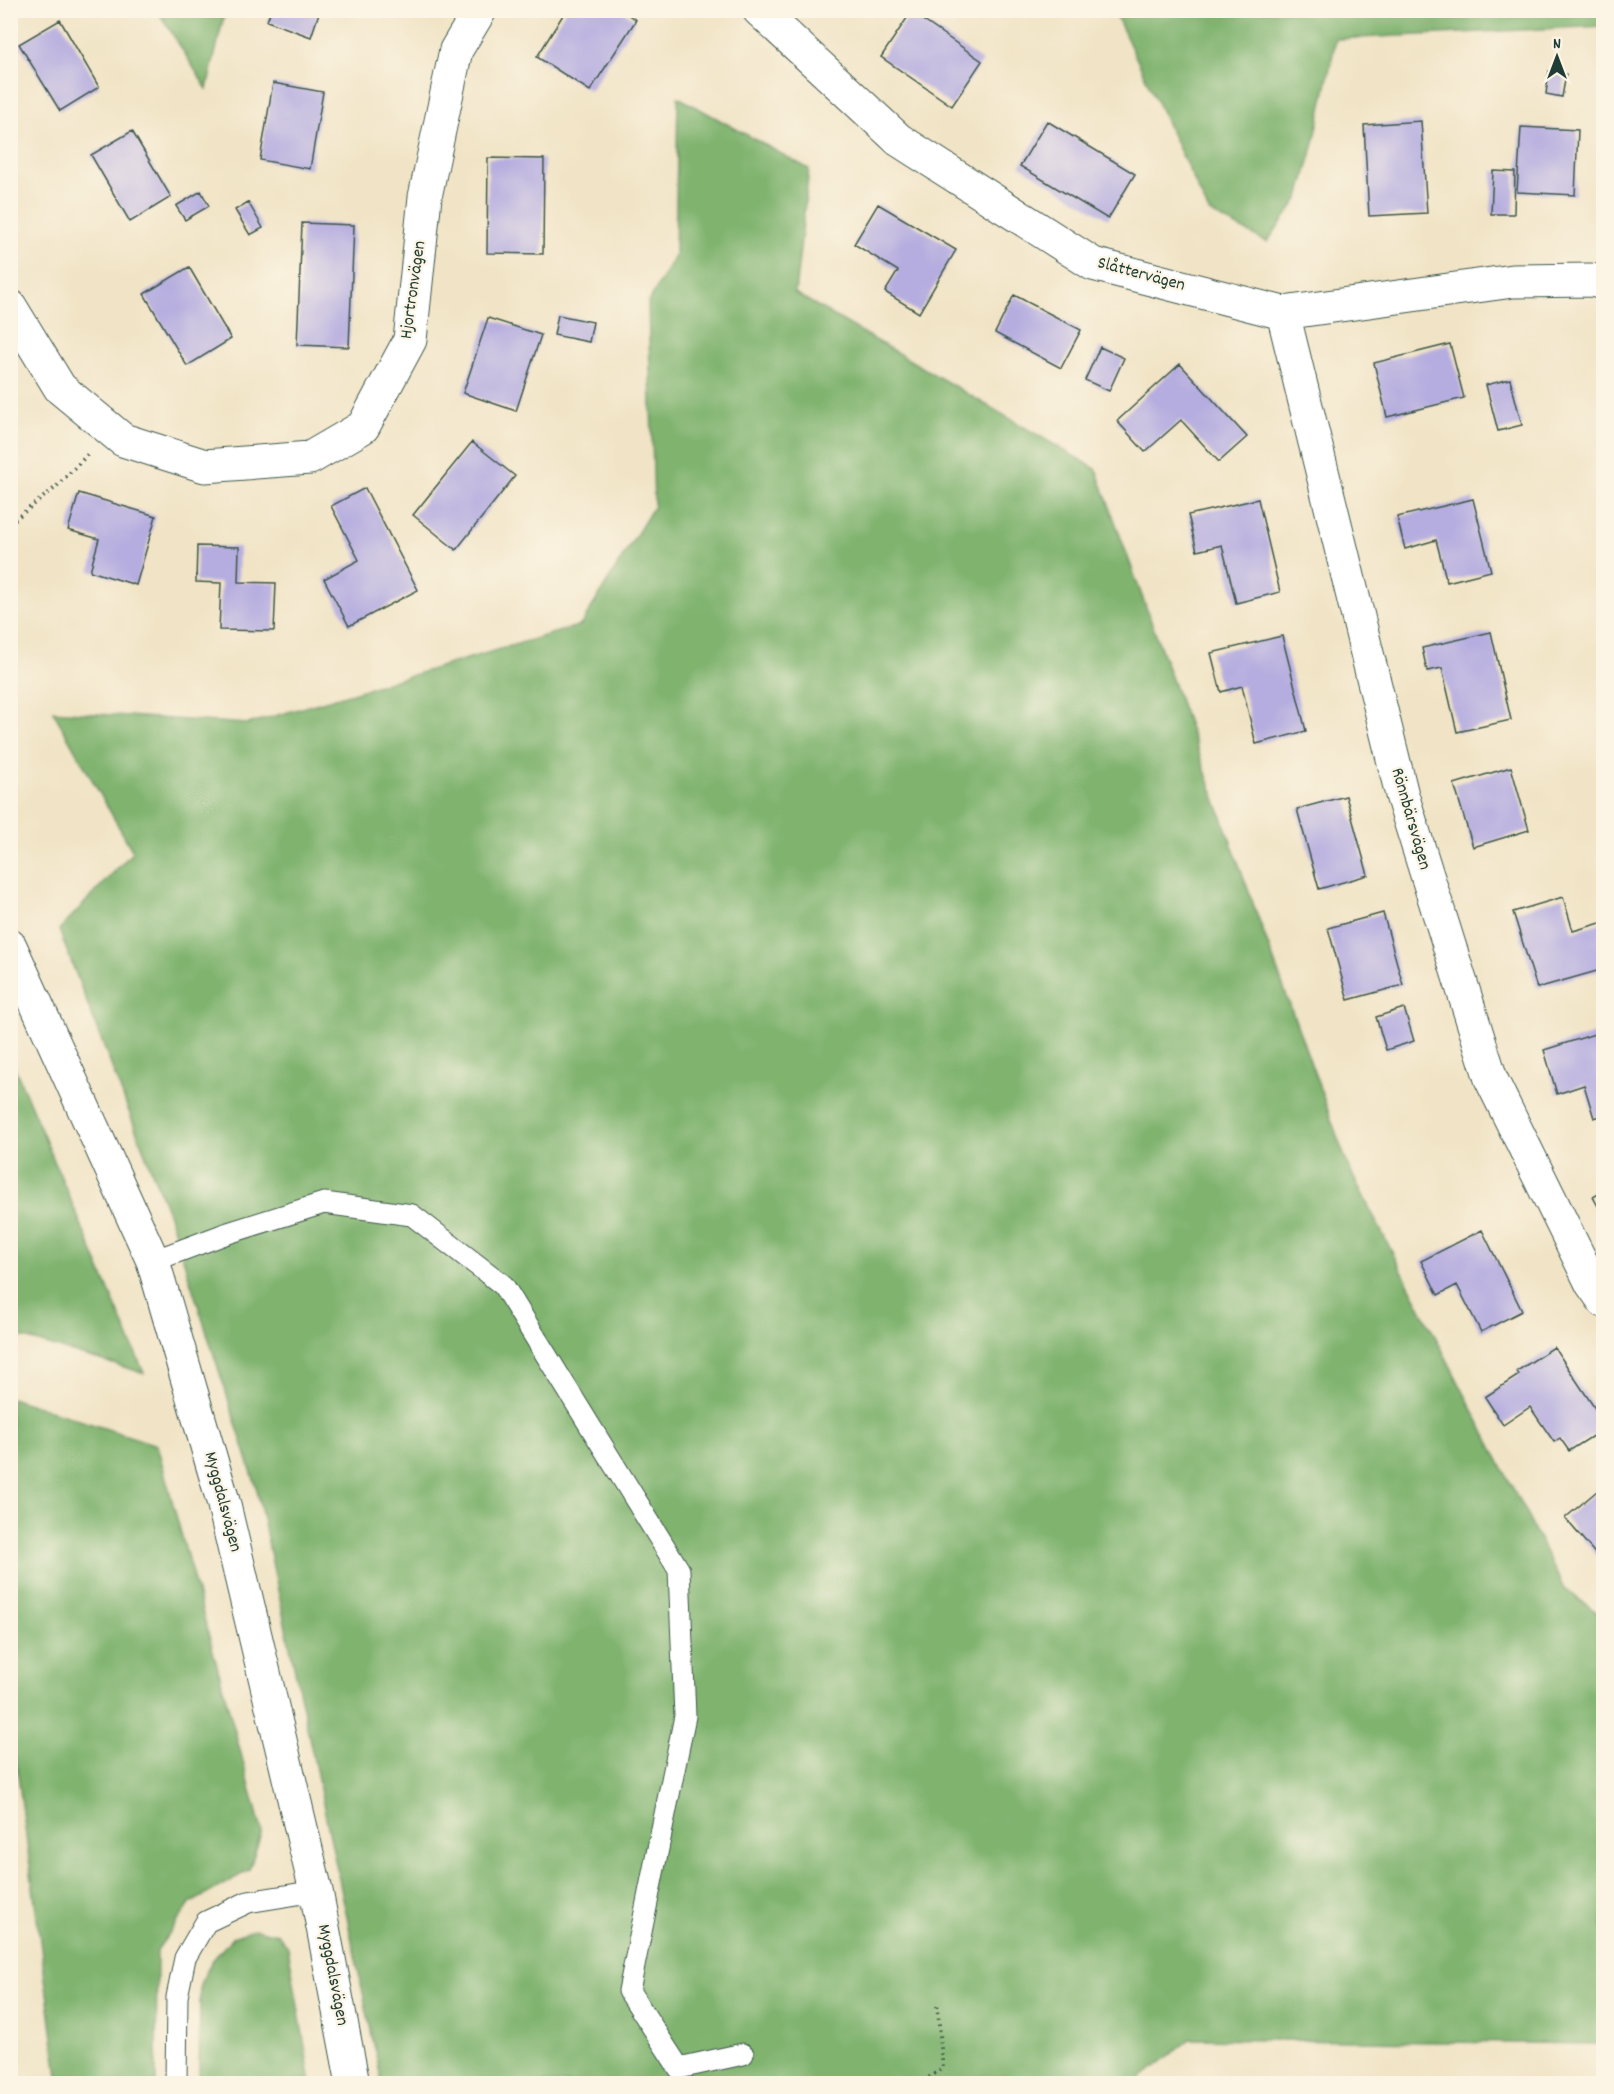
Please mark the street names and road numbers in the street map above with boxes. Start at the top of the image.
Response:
street label: Hjortronvägen [395,239,433,341]
street label: Slåttervägen [1094,251,1188,299]
street label: Rönnbärsvägen [1384,765,1436,873]
street label: Myggdalsvägen [197,1449,247,1555]
street label: Myggdalsvägen [310,1922,354,2028]

